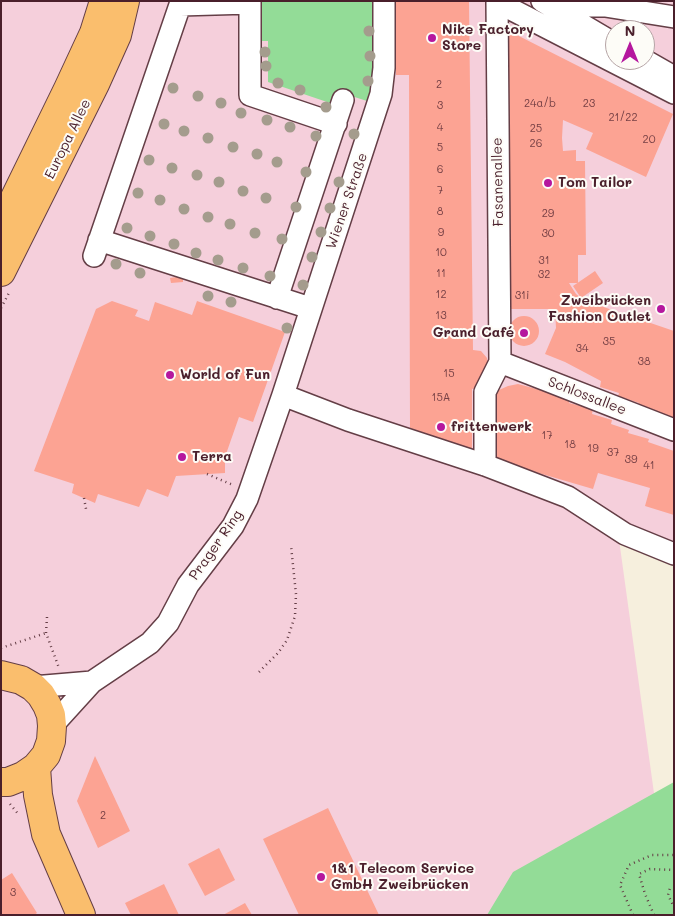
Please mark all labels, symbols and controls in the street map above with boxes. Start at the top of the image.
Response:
north arrow [605,20,655,70]
text: N [625,21,635,40]
place label: Nike Factory Store [442,22,534,54]
marker: Nike Factory Store [426,32,438,44]
house number: 2 [436,78,442,92]
street label: Europa Allee [41,96,95,182]
house number: 24a/b [524,97,556,111]
house number: 23 [583,97,595,111]
house number: 3 [437,99,443,113]
house number: 21/22 [608,111,638,125]
house number: 4 [437,121,443,135]
house number: 25 [530,122,542,136]
house number: 20 [643,133,655,147]
street label: Fasanenallee [489,137,507,227]
house number: 26 [530,137,542,151]
house number: 5 [437,141,443,155]
street label: Wiener Straße [323,151,371,251]
house number: 6 [437,163,443,177]
place label: Tom Tailor [558,175,632,191]
marker: Tom Tailor [542,177,554,189]
house number: 7 [437,184,443,198]
house number: 8 [437,205,443,219]
house number: 29 [542,207,554,221]
house number: 9 [438,226,444,240]
house number: 30 [541,227,555,241]
house number: 10 [435,246,447,260]
house number: 31 [538,254,550,268]
house number: 11 [436,267,446,281]
house number: 32 [538,268,550,282]
house number: 12 [435,288,447,302]
house number: 31i [515,289,529,303]
place label: Zweibrücken Fashion Outlet [548,293,651,326]
marker: Zweibrücken Fashion Outlet [655,303,667,315]
house number: 13 [435,309,447,323]
place label: Grand Café [433,325,514,341]
marker: Grand Café [518,327,530,339]
house number: 35 [603,335,615,349]
house number: 34 [576,342,588,356]
house number: 38 [637,355,651,369]
place label: World of Fun [180,367,270,383]
house number: 15 [443,367,455,381]
marker: World of Fun [164,369,176,381]
street label: Schlossallee [545,373,629,419]
house number: 15A [432,391,450,405]
place label: frittenwerk [451,419,532,435]
marker: frittenwerk [435,421,447,433]
house number: 17 [541,429,553,443]
house number: 18 [564,438,576,452]
house number: 19 [587,442,599,456]
house number: 37 [607,446,619,460]
place label: Terra [192,449,232,465]
marker: Terra [176,451,188,463]
house number: 39 [625,453,637,467]
house number: 41 [643,459,655,473]
street label: Prager Ring [186,507,246,583]
house number: 2 [100,809,106,823]
place label: 1&1 Telecom Service GmbH Zweibrücken [331,861,474,894]
marker: 1&1 Telecom Service GmbH Zweibrücken [315,871,327,883]
house number: 3 [10,886,16,900]

